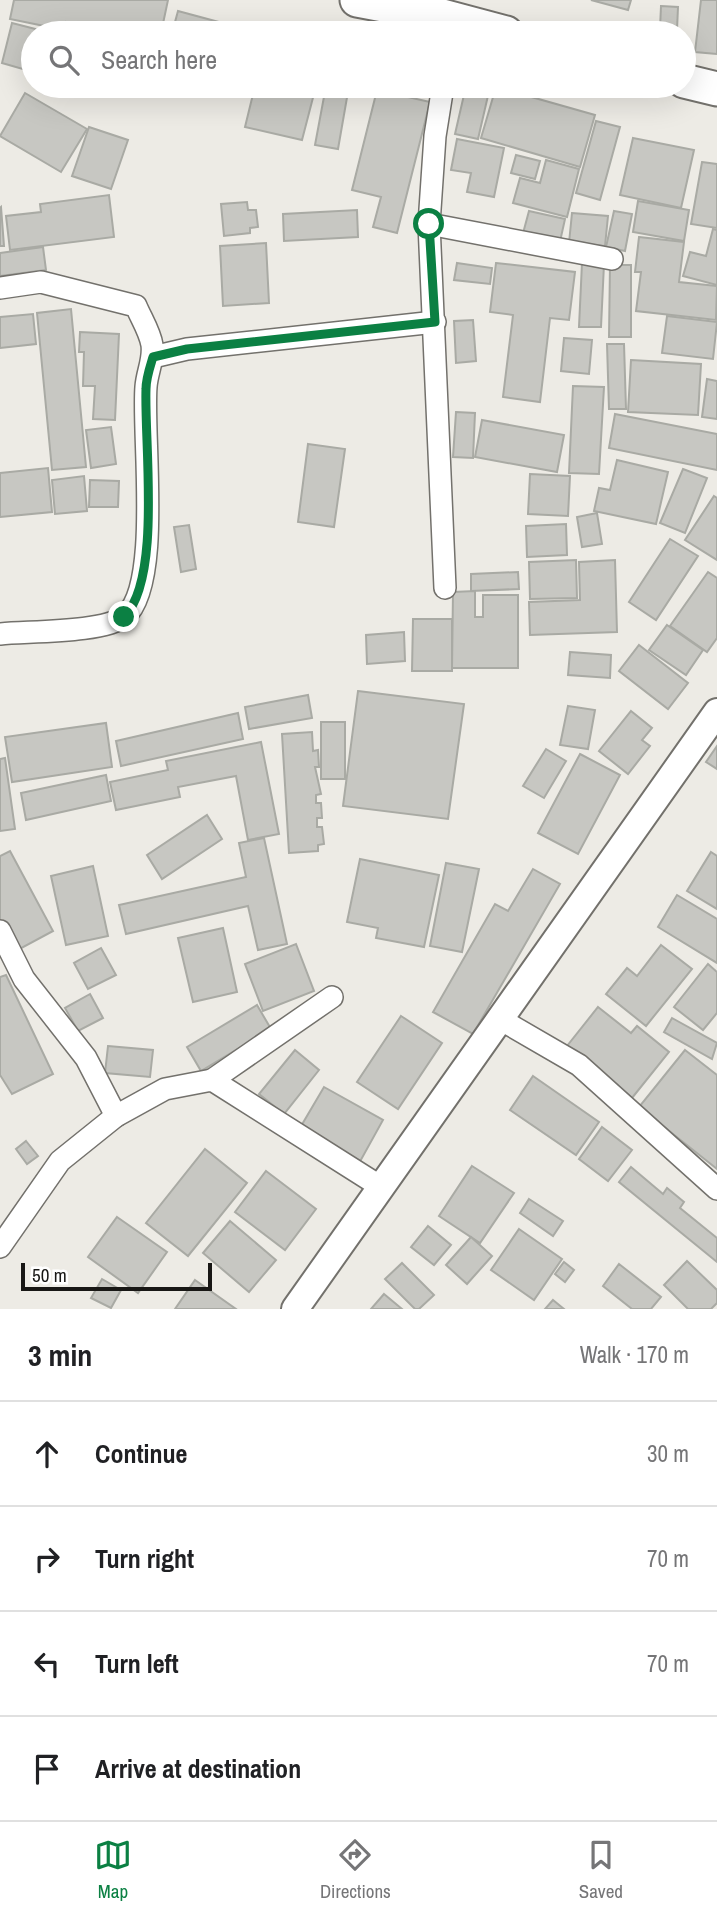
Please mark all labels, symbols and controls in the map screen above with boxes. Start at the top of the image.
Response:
search box [21,21,696,98]
icon: search [45,41,83,79]
text: Search here [101,42,217,77]
route start [413,208,444,239]
route end [108,601,139,632]
scale bar [21,1260,212,1292]
text: 50 m [32,1262,67,1288]
text: 3 min [28,1335,92,1375]
text: Walk · 170 m [580,1339,689,1370]
icon: ahead [28,1435,66,1473]
text: Continue [95,1436,187,1471]
text: 30 m [647,1438,689,1469]
icon: right [28,1540,66,1578]
text: Turn right [95,1541,194,1576]
text: 70 m [647,1543,689,1574]
icon: left [28,1645,66,1683]
text: Turn left [95,1646,179,1681]
text: 70 m [647,1648,689,1679]
icon: arrive [28,1750,66,1788]
text: Arrive at destination [95,1751,301,1786]
tab: Map [94,1836,132,1904]
tab: Directions [320,1836,391,1904]
tab: Saved [579,1836,623,1904]

